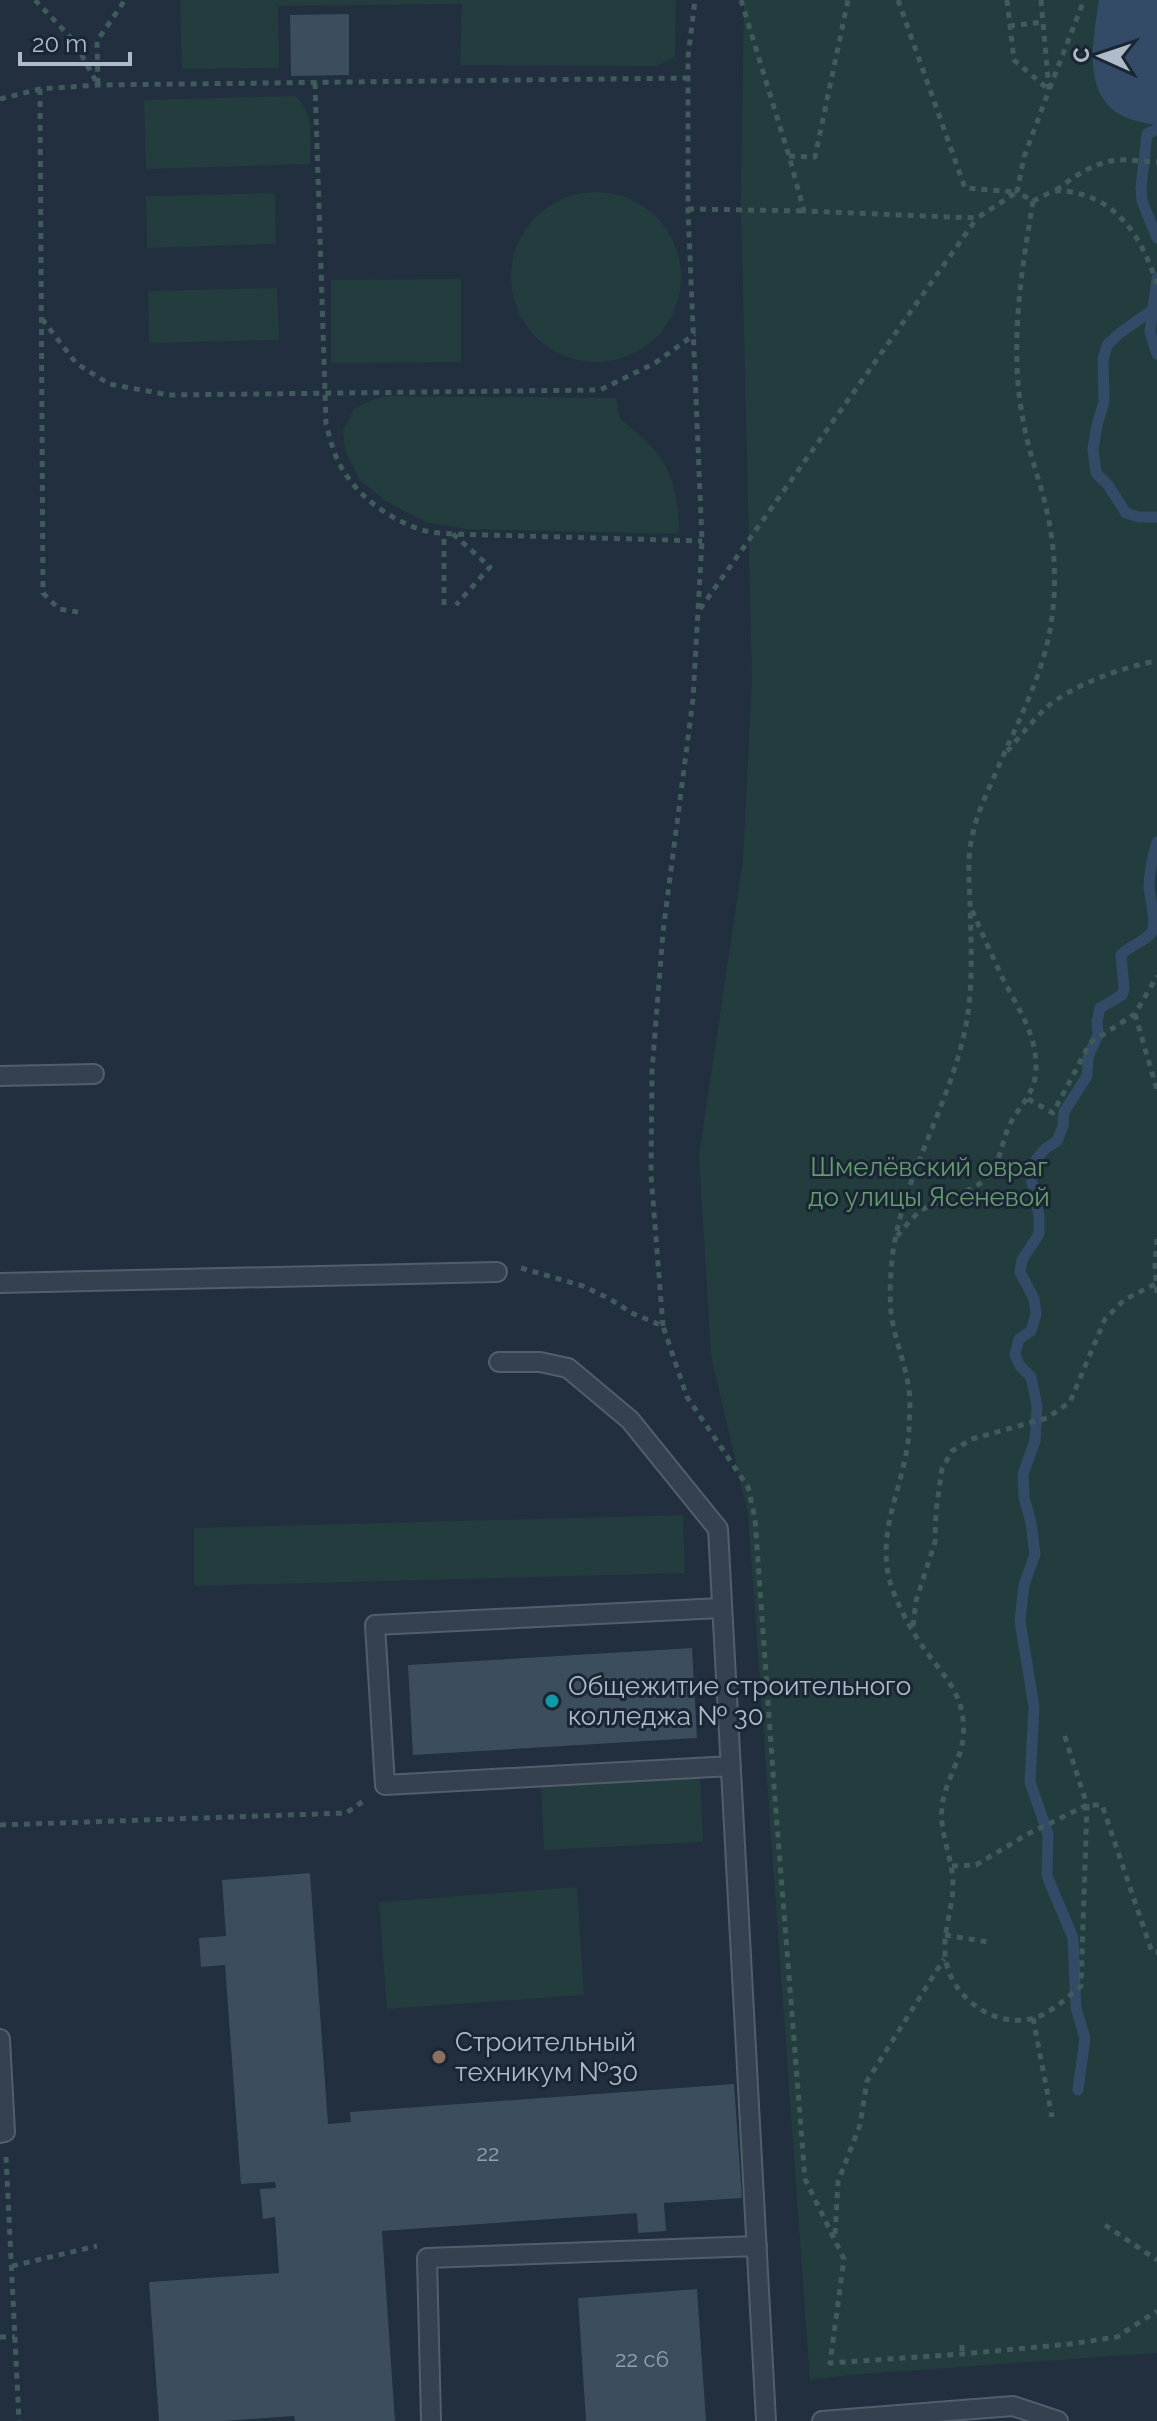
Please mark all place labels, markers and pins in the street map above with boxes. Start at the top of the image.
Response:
place label: Общежитие строительного колледжа № 30 [568,1671,911,1731]
marker: Общежитие строительного колледжа № 30 [543,1692,561,1710]
place label: Строительный техникум №30 [455,2027,638,2087]
marker: Строительный техникум №30 [430,2048,448,2066]

